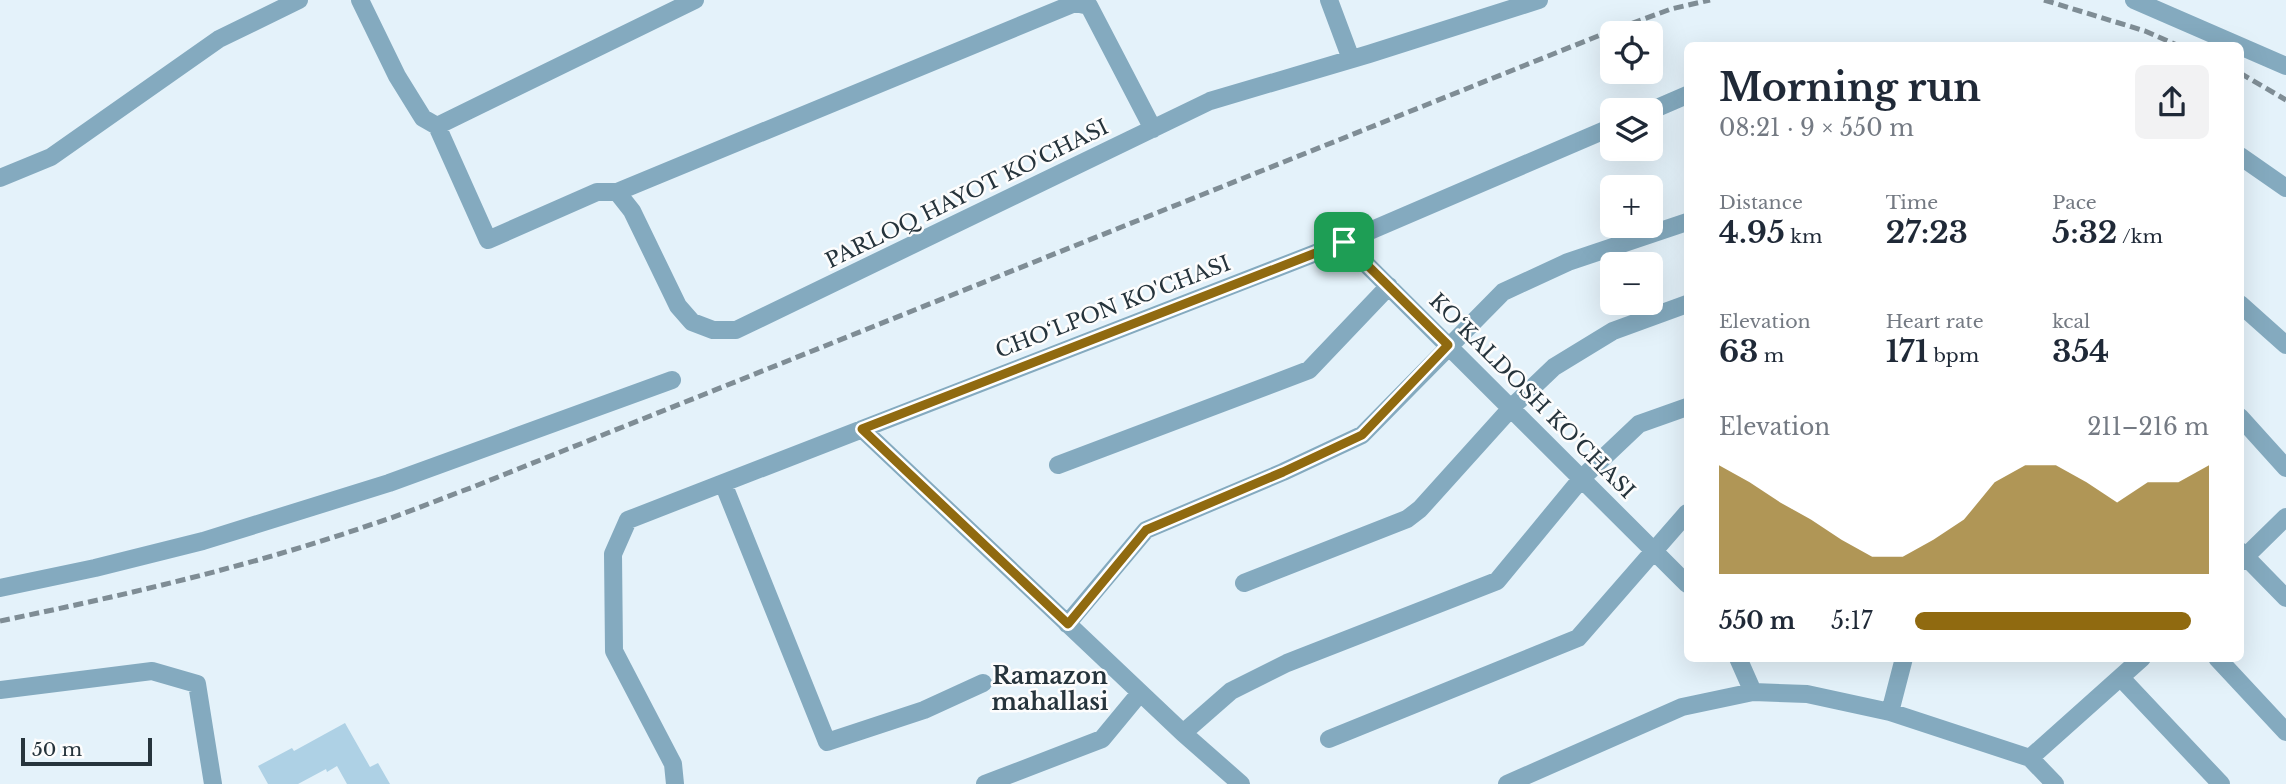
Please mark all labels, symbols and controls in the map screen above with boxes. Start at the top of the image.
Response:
map controls [1600,21,1663,315]
button: locate [1600,21,1663,84]
text: Morning run [1719,64,1981,111]
button: share [2135,65,2209,139]
button: layers [1600,98,1663,161]
street label: PARLOQ HAYOT KO'CHASI [821,114,1113,274]
text: 08:21 · 9 × 550 m [1719,114,1914,142]
button: + [1600,175,1663,238]
text: Distance [1719,191,1803,214]
text: Time [1886,191,1938,214]
text: Pace [2052,191,2097,214]
pin [1314,212,1374,272]
text: 4.95 [1719,214,1785,251]
text: 27:23 [1886,214,1968,251]
text: 5:32 [2052,214,2117,251]
icon: arrive [1325,223,1363,261]
text: km [1785,225,1822,248]
text: /km [2117,225,2163,248]
street label: CHO‘LPON KO'CHASI [992,250,1234,364]
button: − [1600,252,1663,315]
street label: KO‘KALDOSH KO'CHASI [1424,288,1640,504]
text: Elevation [1719,310,1811,333]
text: Heart rate [1886,310,1984,333]
text: kcal [2052,310,2090,333]
text: 63 [1719,333,1758,370]
text: 171 [1886,333,1928,370]
text: 354 [2052,333,2109,370]
text: m [1758,344,1784,367]
text: bpm [1928,344,1979,367]
text: Elevation [1719,413,1830,441]
text: 211–216 m [2087,413,2209,441]
text: 550 m [1719,607,1795,635]
text: 5:17 [1831,607,1872,635]
district label: Ramazon mahallasi [992,662,1108,716]
scale bar [21,735,152,767]
text: 50 m [32,738,82,761]

